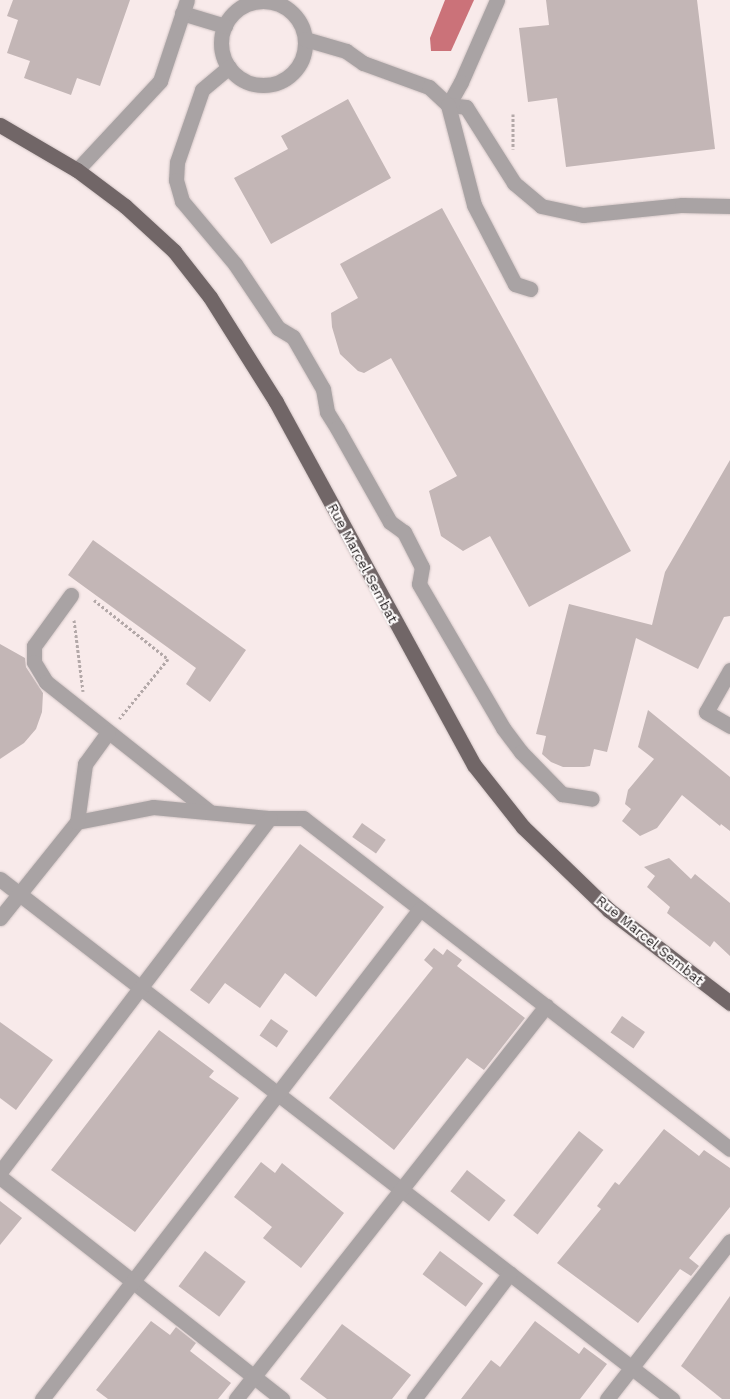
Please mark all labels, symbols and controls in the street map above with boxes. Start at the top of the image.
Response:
street label: Rue Marcel Sembat [324,500,402,626]
street label: Rue Marcel Sembat [593,891,707,989]

